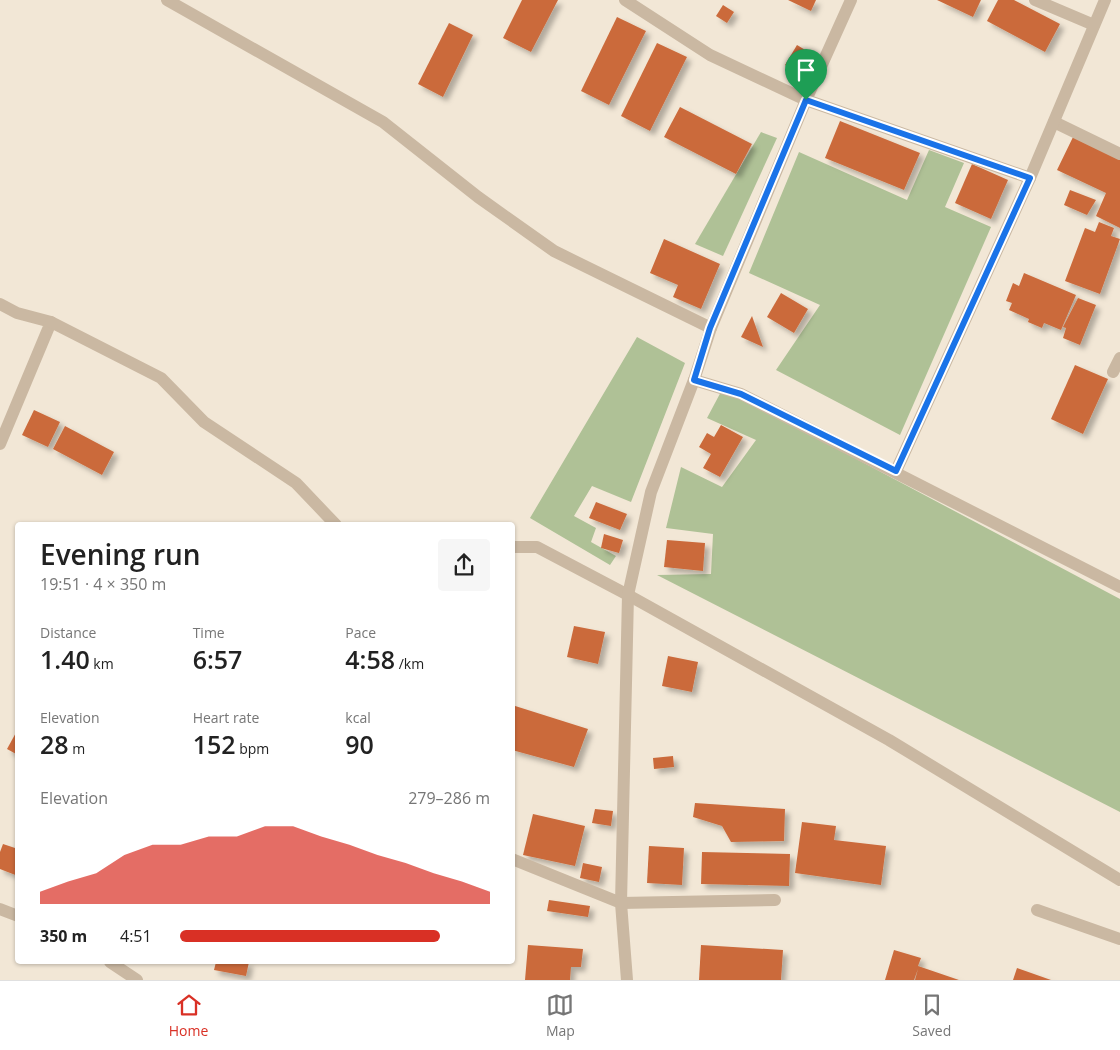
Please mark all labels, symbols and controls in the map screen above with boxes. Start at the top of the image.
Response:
pin [785,49,827,100]
icon: arrive [792,56,820,84]
text: Evening run [40,535,201,573]
button: share [438,539,490,591]
text: 19:51 · 4 × 350 m [40,573,166,595]
text: Distance [40,623,96,642]
text: Time [193,623,225,642]
text: Pace [345,623,376,642]
text: 1.40 [40,642,90,676]
text: 6:57 [193,642,242,676]
text: 4:58 [345,642,395,676]
text: km [90,654,114,673]
text: /km [395,654,424,673]
text: Elevation [40,708,99,727]
text: Heart rate [193,708,259,727]
text: kcal [345,708,371,727]
text: 28 [40,727,69,761]
text: 152 [193,727,236,761]
text: 90 [345,727,374,761]
text: m [69,739,85,758]
text: bpm [236,739,269,758]
text: Elevation [40,787,108,809]
text: 279–286 m [408,787,490,809]
text: 350 m [40,925,87,947]
text: 4:51 [120,925,152,947]
tab: Home [169,991,208,1040]
tab: Map [546,991,575,1040]
tab: Saved [912,991,951,1040]

